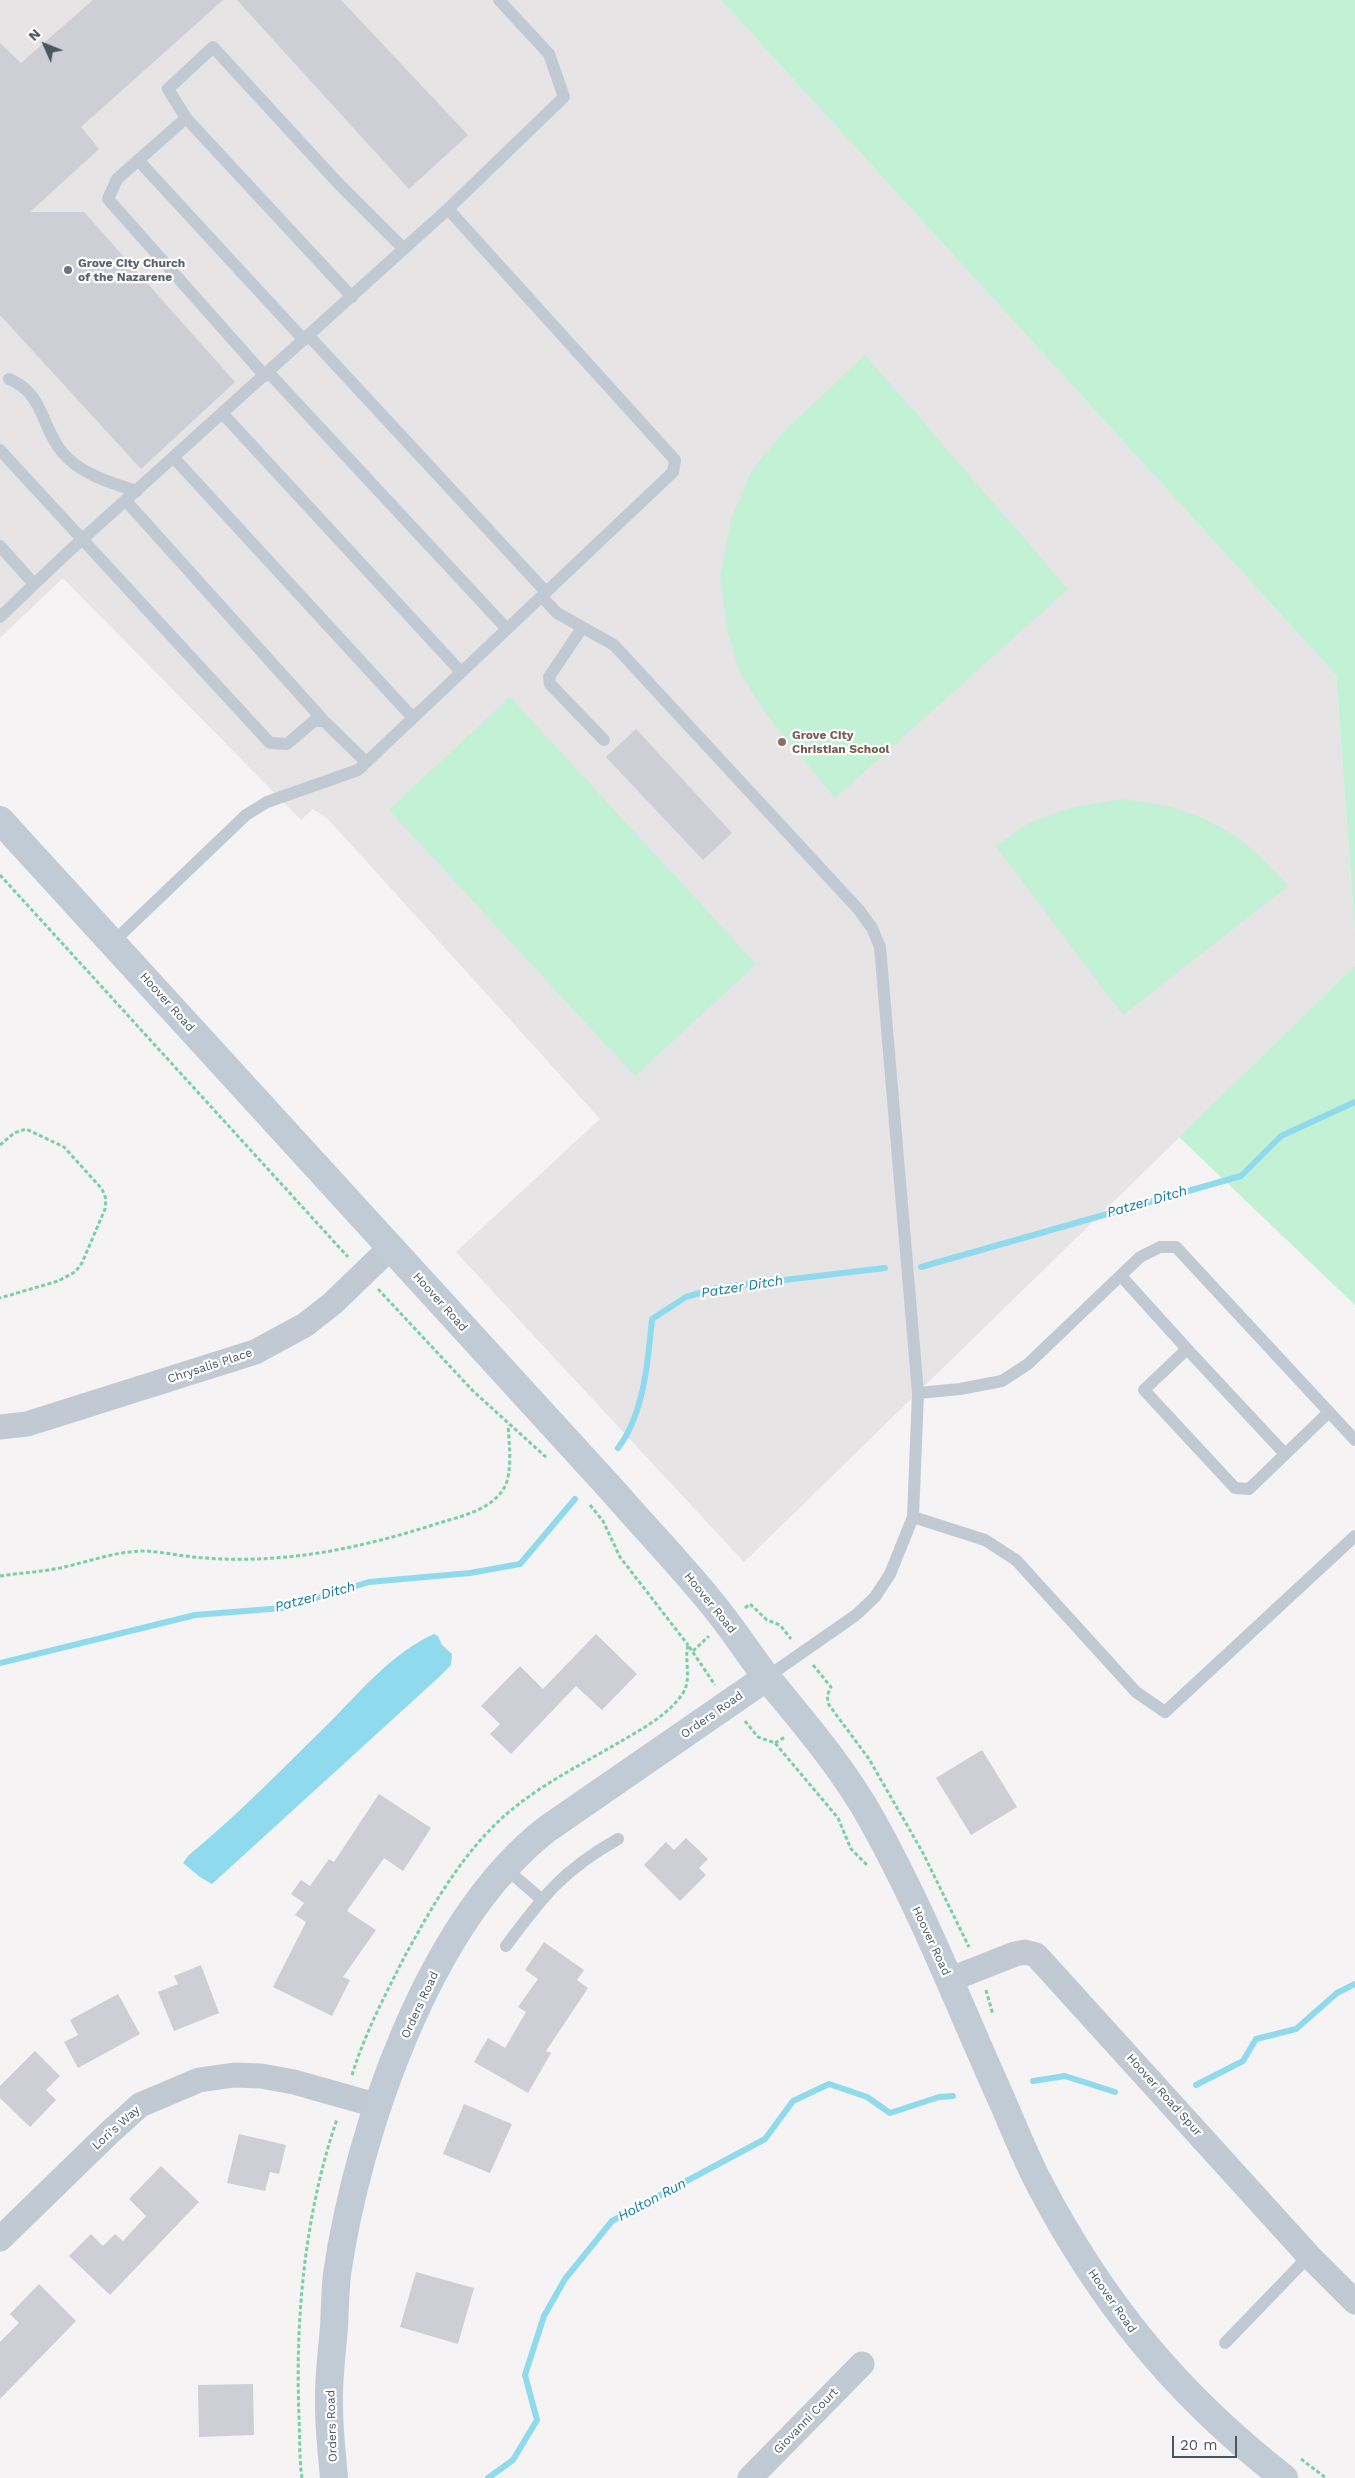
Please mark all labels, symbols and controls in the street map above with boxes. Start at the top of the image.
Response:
north arrow [20,20,70,70]
text: N [25,25,44,44]
place label: Grove City Church of the Nazarene [78,256,185,284]
marker: Grove City Church of the Nazarene [62,264,74,276]
place label: Grove City Christian School [792,728,889,756]
marker: Grove City Christian School [776,736,788,748]
street label: Hoover Road [137,969,197,1035]
water label: Patzer Ditch [1105,1183,1189,1221]
street label: Hoover Road [410,1269,470,1335]
water label: Patzer Ditch [700,1272,784,1302]
street label: Chrysalis Place [166,1345,254,1387]
street label: Hoover Road [681,1569,739,1637]
water label: Patzer Ditch [273,1578,357,1616]
street label: Orders Road [678,1688,746,1742]
street label: Hoover Road [909,1904,953,1978]
street label: Orders Road [398,1969,442,2041]
street label: Hoover Road Spur [1123,2051,1205,2139]
street label: Lori's Way [89,2103,143,2153]
water label: Holton Run [615,2175,689,2225]
street label: Hoover Road [1085,2266,1139,2336]
street label: Giovanni Court [771,2385,841,2457]
street label: Orders Road [324,2390,340,2462]
scale bar [1175,2426,1240,2458]
text: 20 m [1180,2436,1218,2454]

